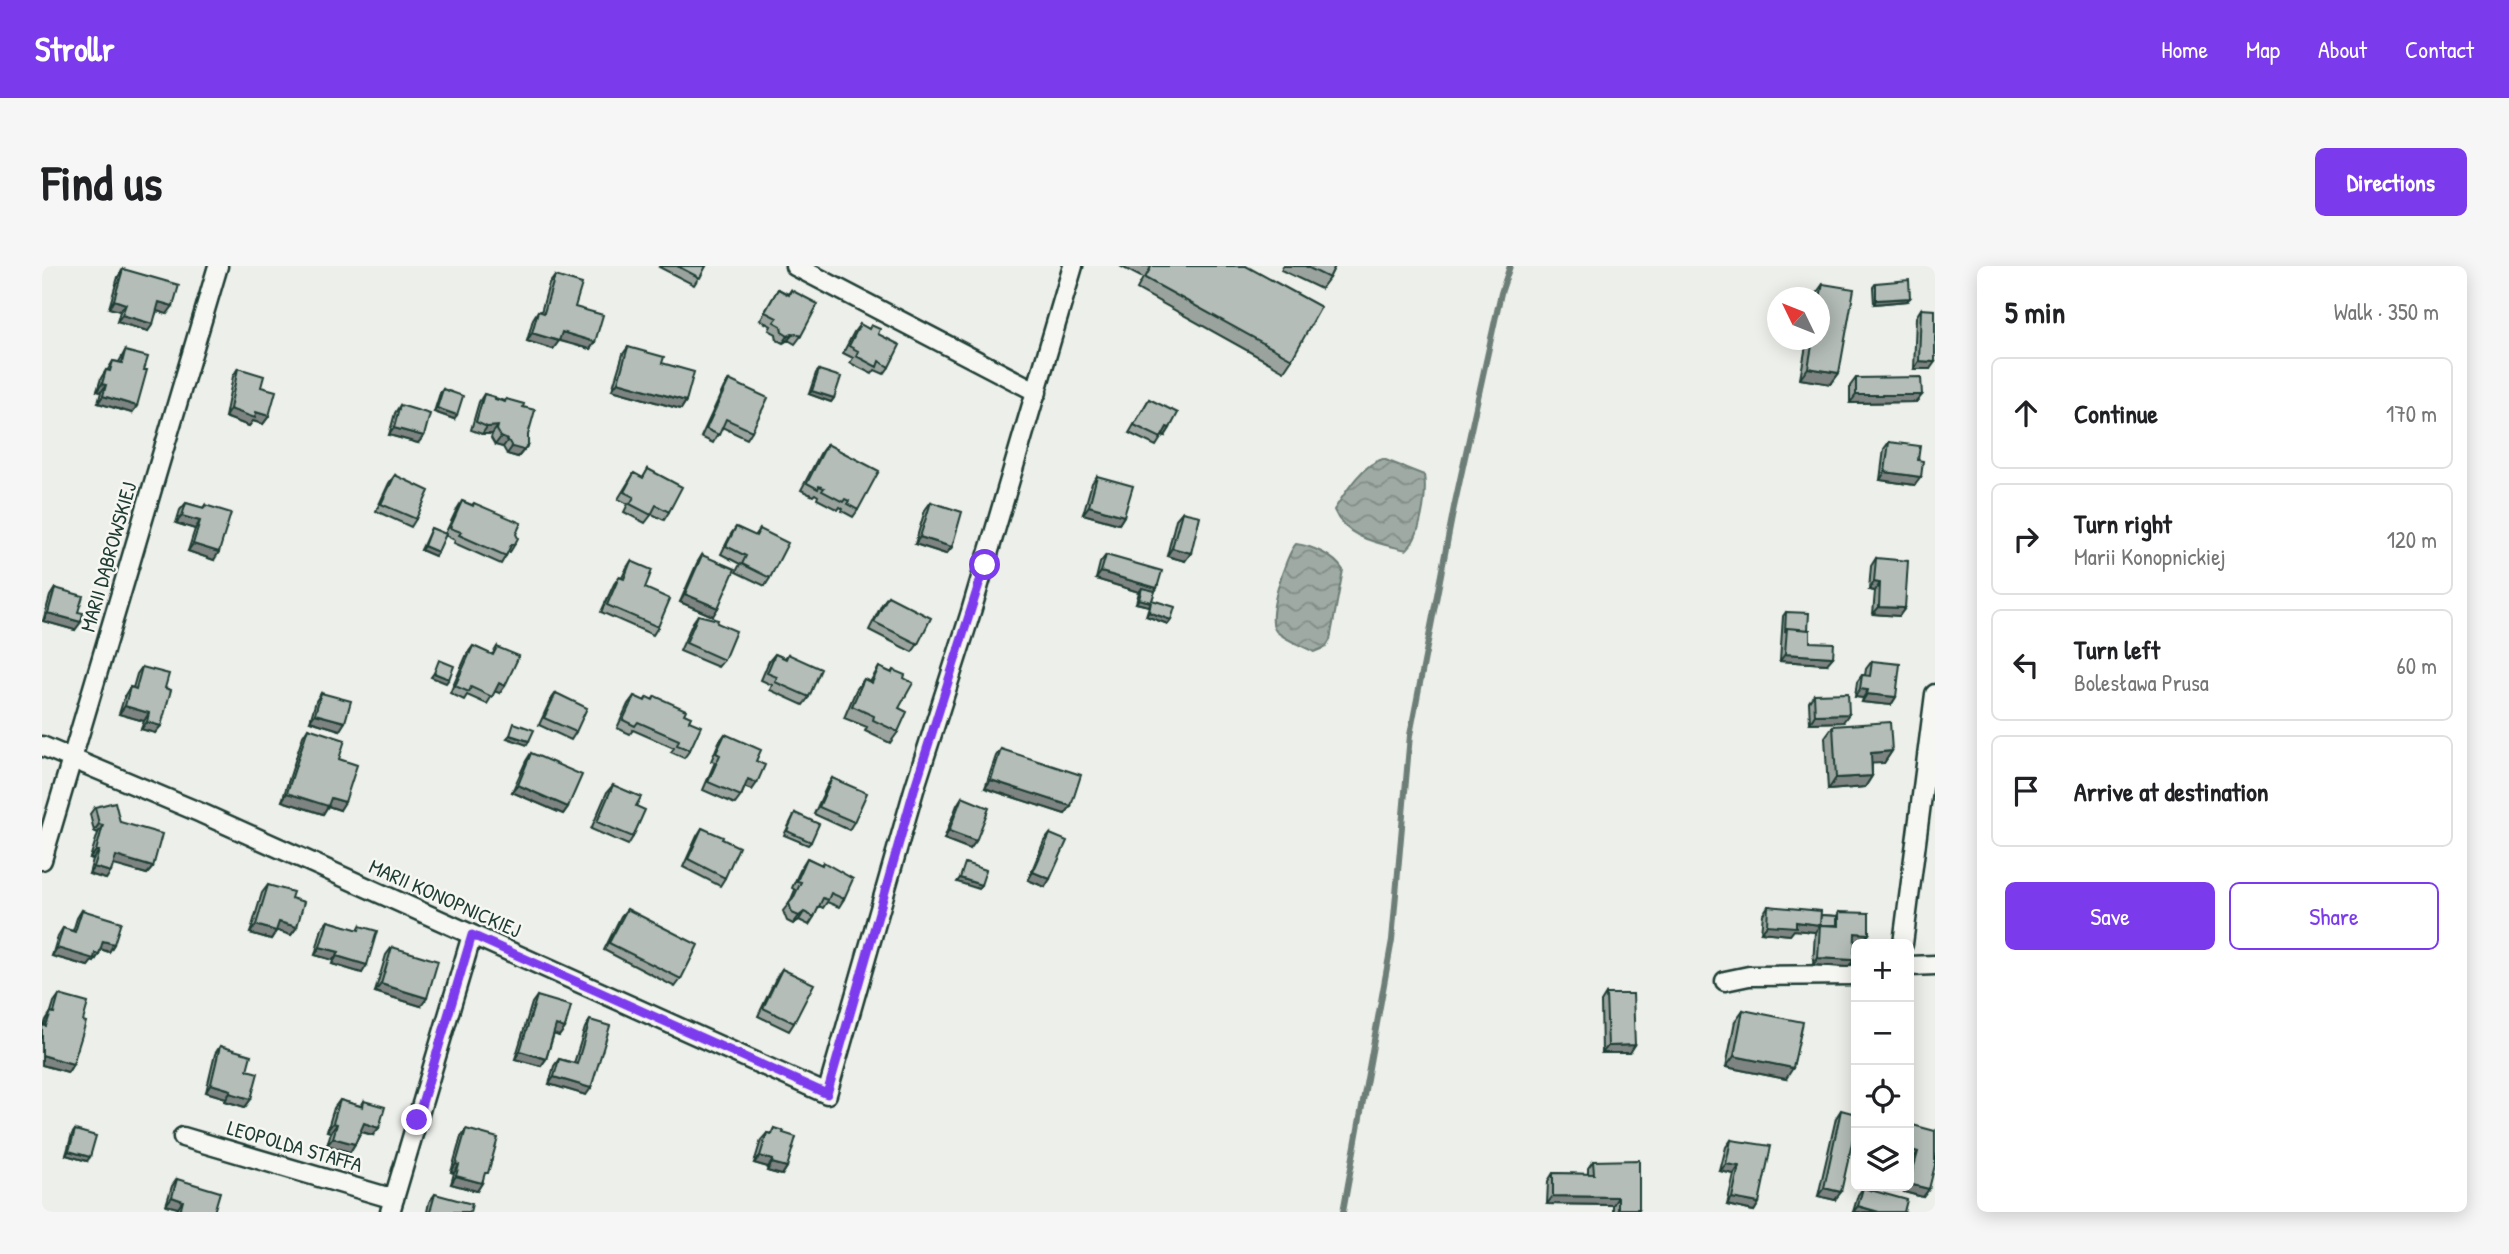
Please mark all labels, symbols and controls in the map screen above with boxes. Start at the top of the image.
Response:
text: Strollr [35,27,114,71]
text: Home [2161,33,2208,65]
text: Map [2246,33,2280,65]
text: About [2318,33,2367,65]
text: Contact [2405,33,2474,65]
button: Directions [2315,148,2467,216]
text: Find us [42,149,162,215]
north arrow [1767,287,1830,350]
text: 5 min [2005,292,2065,332]
text: Walk · 350 m [2334,296,2439,327]
icon: ahead [2007,394,2045,432]
text: Continue [2074,396,2158,431]
text: 170 m [2386,398,2437,429]
street label: MARII DĄBROWSKIEJ [73,478,143,635]
text: Turn right [2074,506,2172,541]
icon: right [2007,520,2045,558]
text: 120 m [2387,524,2437,555]
text: Marii Konopnickiej [2074,541,2226,572]
route start [969,549,1000,580]
text: Turn left [2074,632,2160,667]
icon: left [2007,646,2045,684]
text: 60 m [2397,650,2437,681]
text: Bolesława Prusa [2074,667,2209,698]
icon: arrive [2007,772,2045,810]
text: Arrive at destination [2074,774,2269,809]
street label: MARII KONOPNICKIEJ [365,852,526,945]
button: Save [2005,882,2215,950]
button: Share [2229,882,2439,950]
map controls [1851,939,1914,1191]
button: + [1851,939,1914,1002]
button: − [1851,1002,1914,1065]
button: locate [1851,1065,1914,1128]
route end [401,1104,432,1135]
street label: LEOPOLDA STAFFA [224,1113,366,1179]
button: layers [1851,1128,1914,1191]

